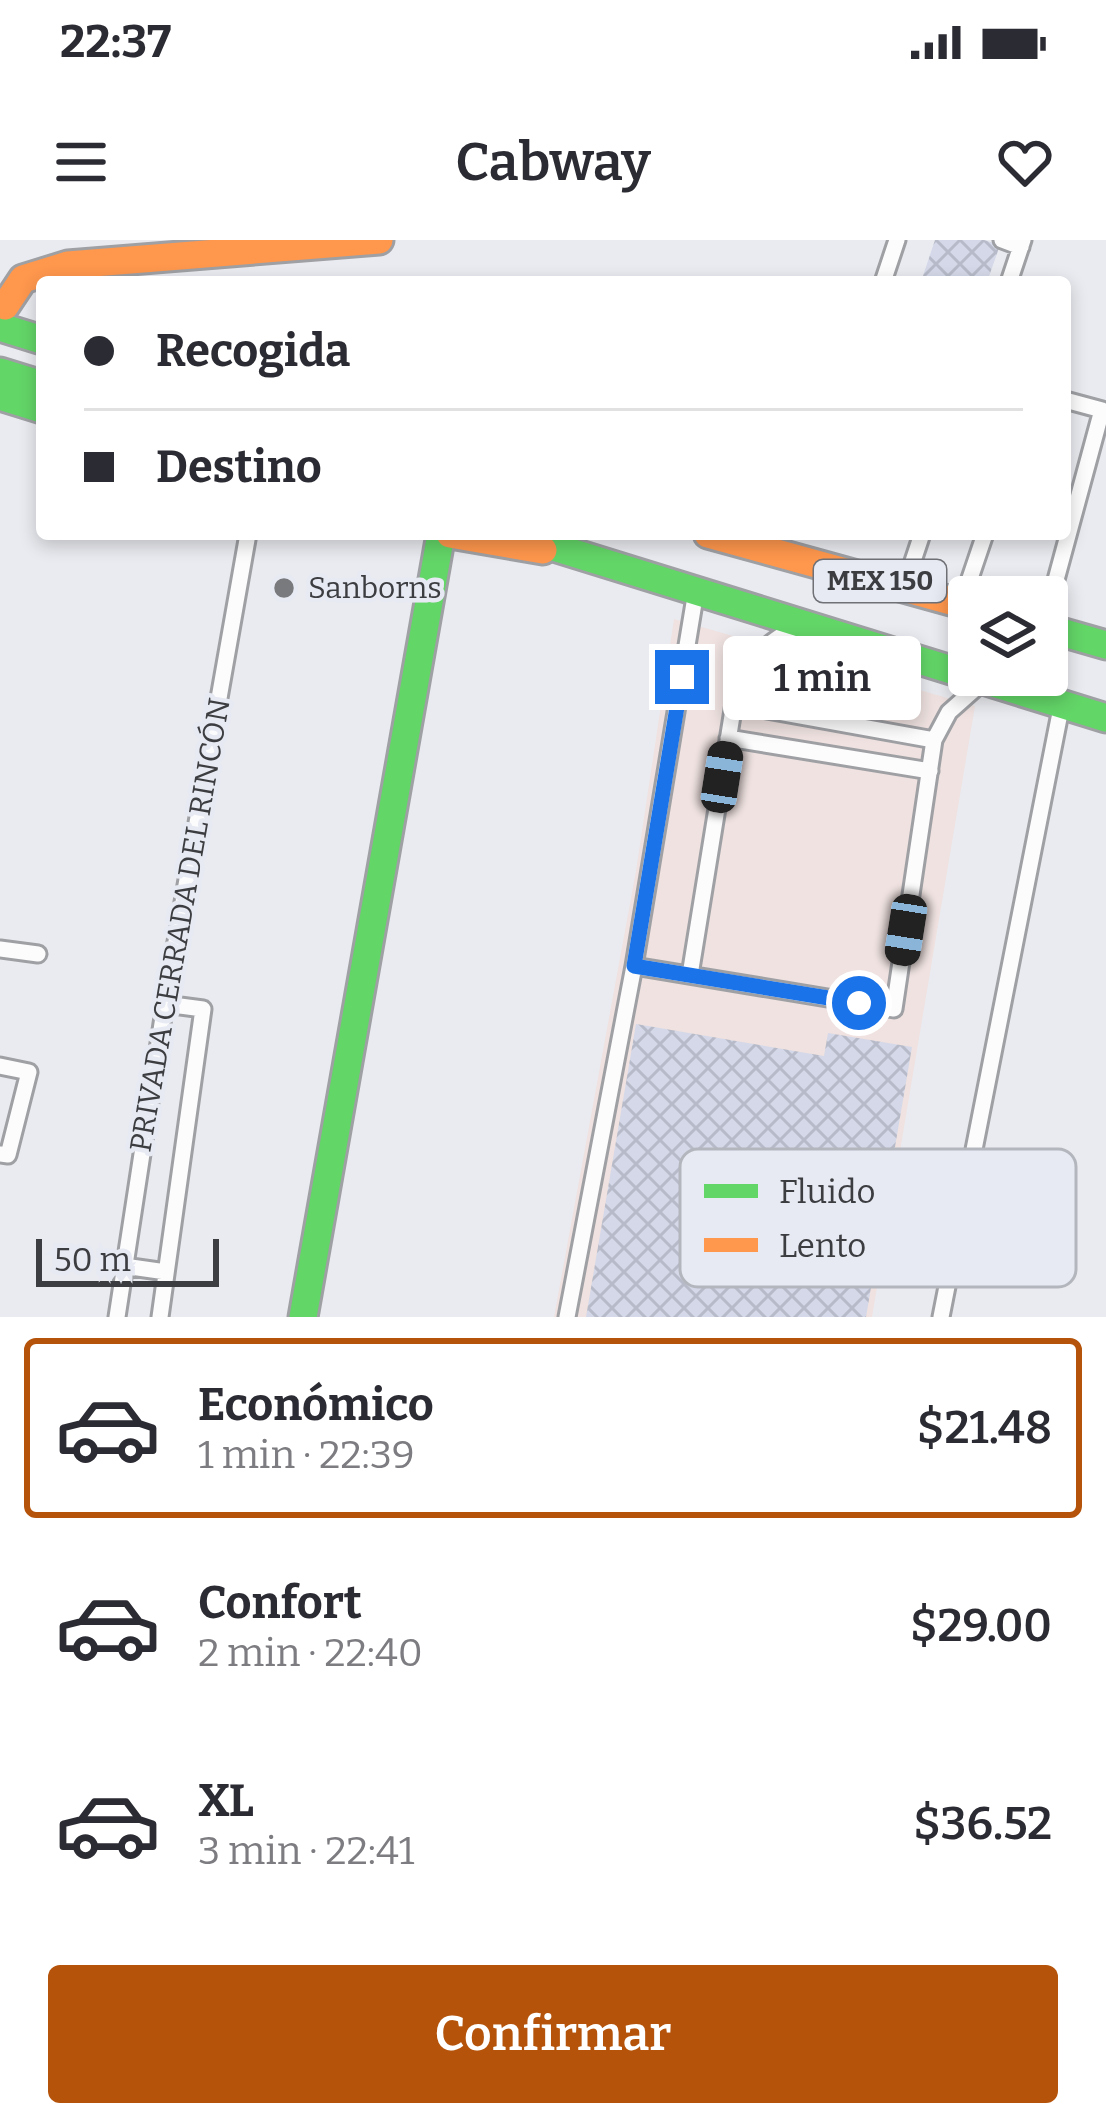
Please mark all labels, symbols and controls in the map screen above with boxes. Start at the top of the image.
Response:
text: 22:37 [60,15,171,69]
icon: menu [48,129,114,195]
icon: heart [992,129,1058,195]
text: Cabway [455,130,651,194]
text: Recogida [156,324,350,378]
text: Destino [156,440,322,494]
road number: MEX 150 [814,560,946,602]
place label: Sanborns [308,570,442,606]
marker: Sanborns [271,575,297,601]
map controls [948,576,1068,696]
button: layers [948,576,1068,696]
callout: 1 min [724,635,922,719]
route end [655,650,709,704]
text: 1 min [773,655,871,701]
street label: PRIVADA CERRADA DEL RINCÓN [122,695,238,1155]
car [699,739,745,815]
car [883,892,929,968]
route start [832,976,886,1030]
legend [680,1149,1076,1287]
text: Fluido [779,1172,875,1212]
text: Lento [779,1226,866,1266]
scale bar [36,1233,219,1286]
text: 50 m [54,1240,131,1280]
icon: car [54,1374,162,1482]
text: Económico [198,1378,434,1432]
text: $21.48 [917,1401,1052,1455]
text: 1 min · 22:39 [198,1432,415,1478]
icon: car [54,1572,162,1680]
text: Confort [198,1576,362,1630]
text: $29.00 [910,1599,1052,1653]
text: 2 min · 22:40 [198,1630,423,1676]
icon: car [54,1770,162,1878]
text: XL [198,1774,254,1828]
text: $36.52 [913,1797,1052,1851]
text: 3 min · 22:41 [198,1828,415,1874]
button: Confirmar [48,1965,1058,2103]

